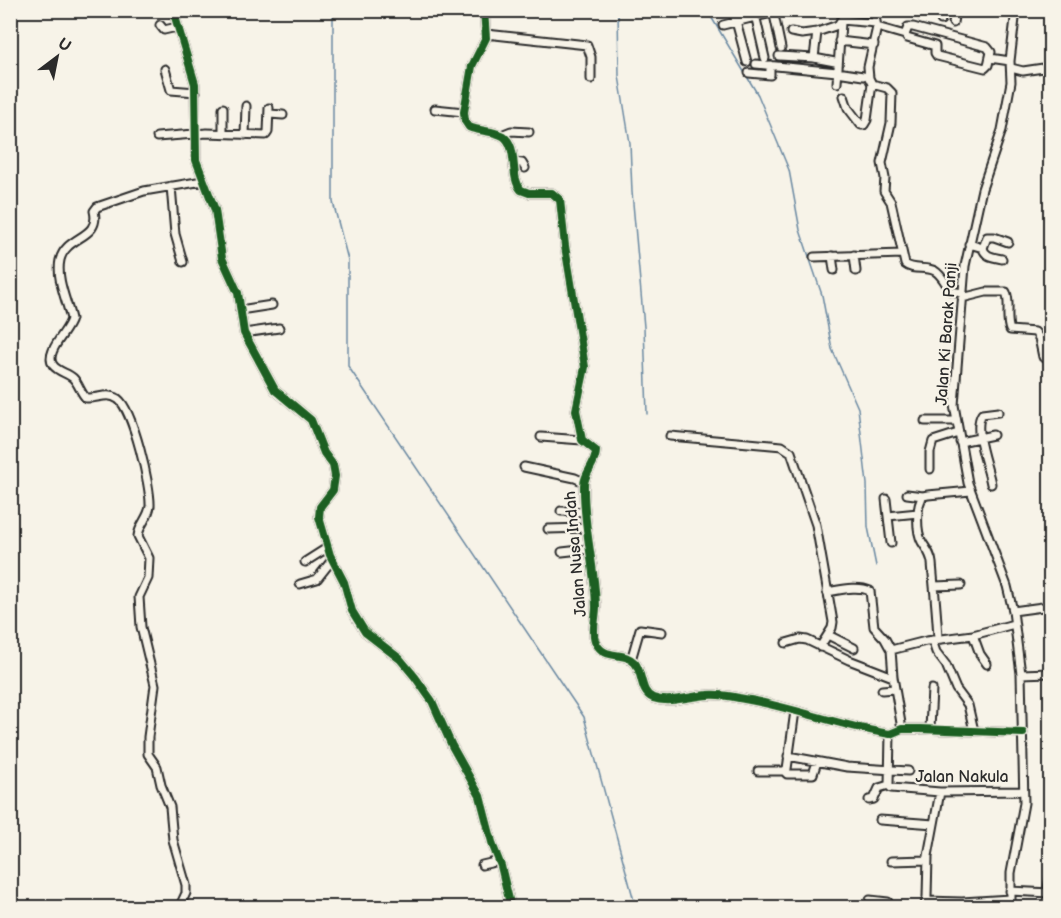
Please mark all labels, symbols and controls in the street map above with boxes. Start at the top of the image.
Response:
north arrow [27,27,87,87]
text: U [54,34,74,57]
street label: Jalan Ki Barak Panji [933,262,961,406]
street label: Jalan Nusa Indah [561,490,591,618]
street label: Jalan Nakula [915,768,1009,787]

